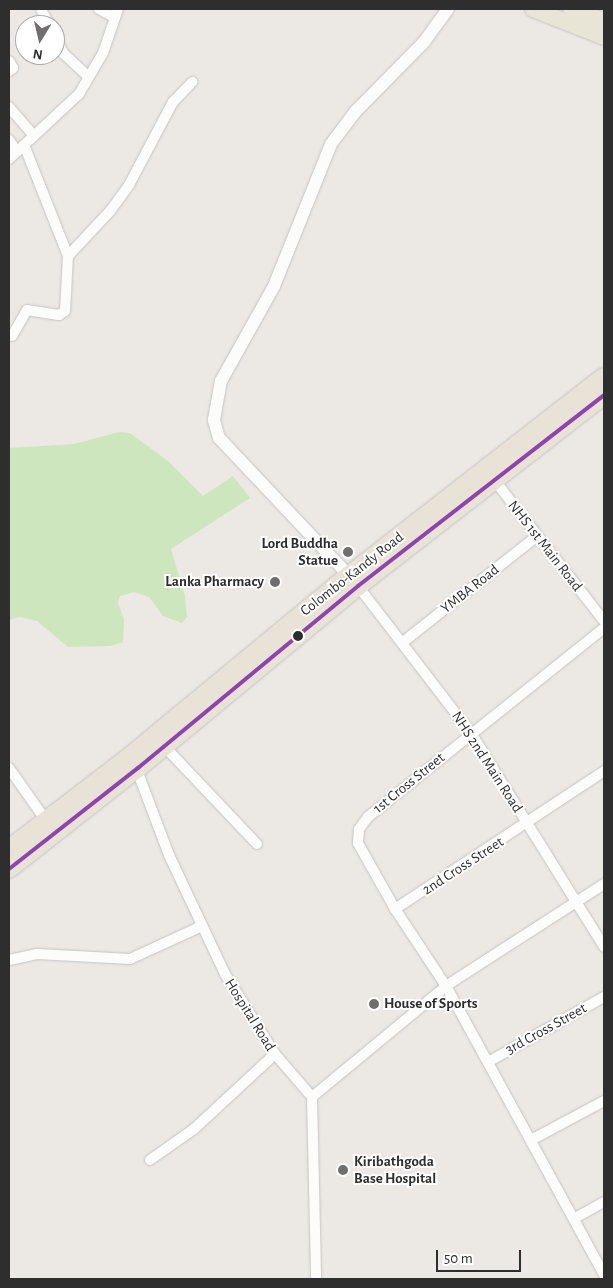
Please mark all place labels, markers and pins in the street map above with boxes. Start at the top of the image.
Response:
place label: Lord Buddha Statue [261,534,338,569]
marker: Lord Buddha Statue [342,546,354,558]
place label: Lanka Pharmacy [165,573,264,591]
marker: Lanka Pharmacy [268,575,282,589]
unlabelled marker [293,631,303,641]
place label: House of Sports [384,995,477,1013]
marker: House of Sports [368,998,380,1010]
place label: Kiribathgoda Base Hospital [354,1152,436,1187]
marker: Kiribathgoda Base Hospital [336,1163,350,1177]

